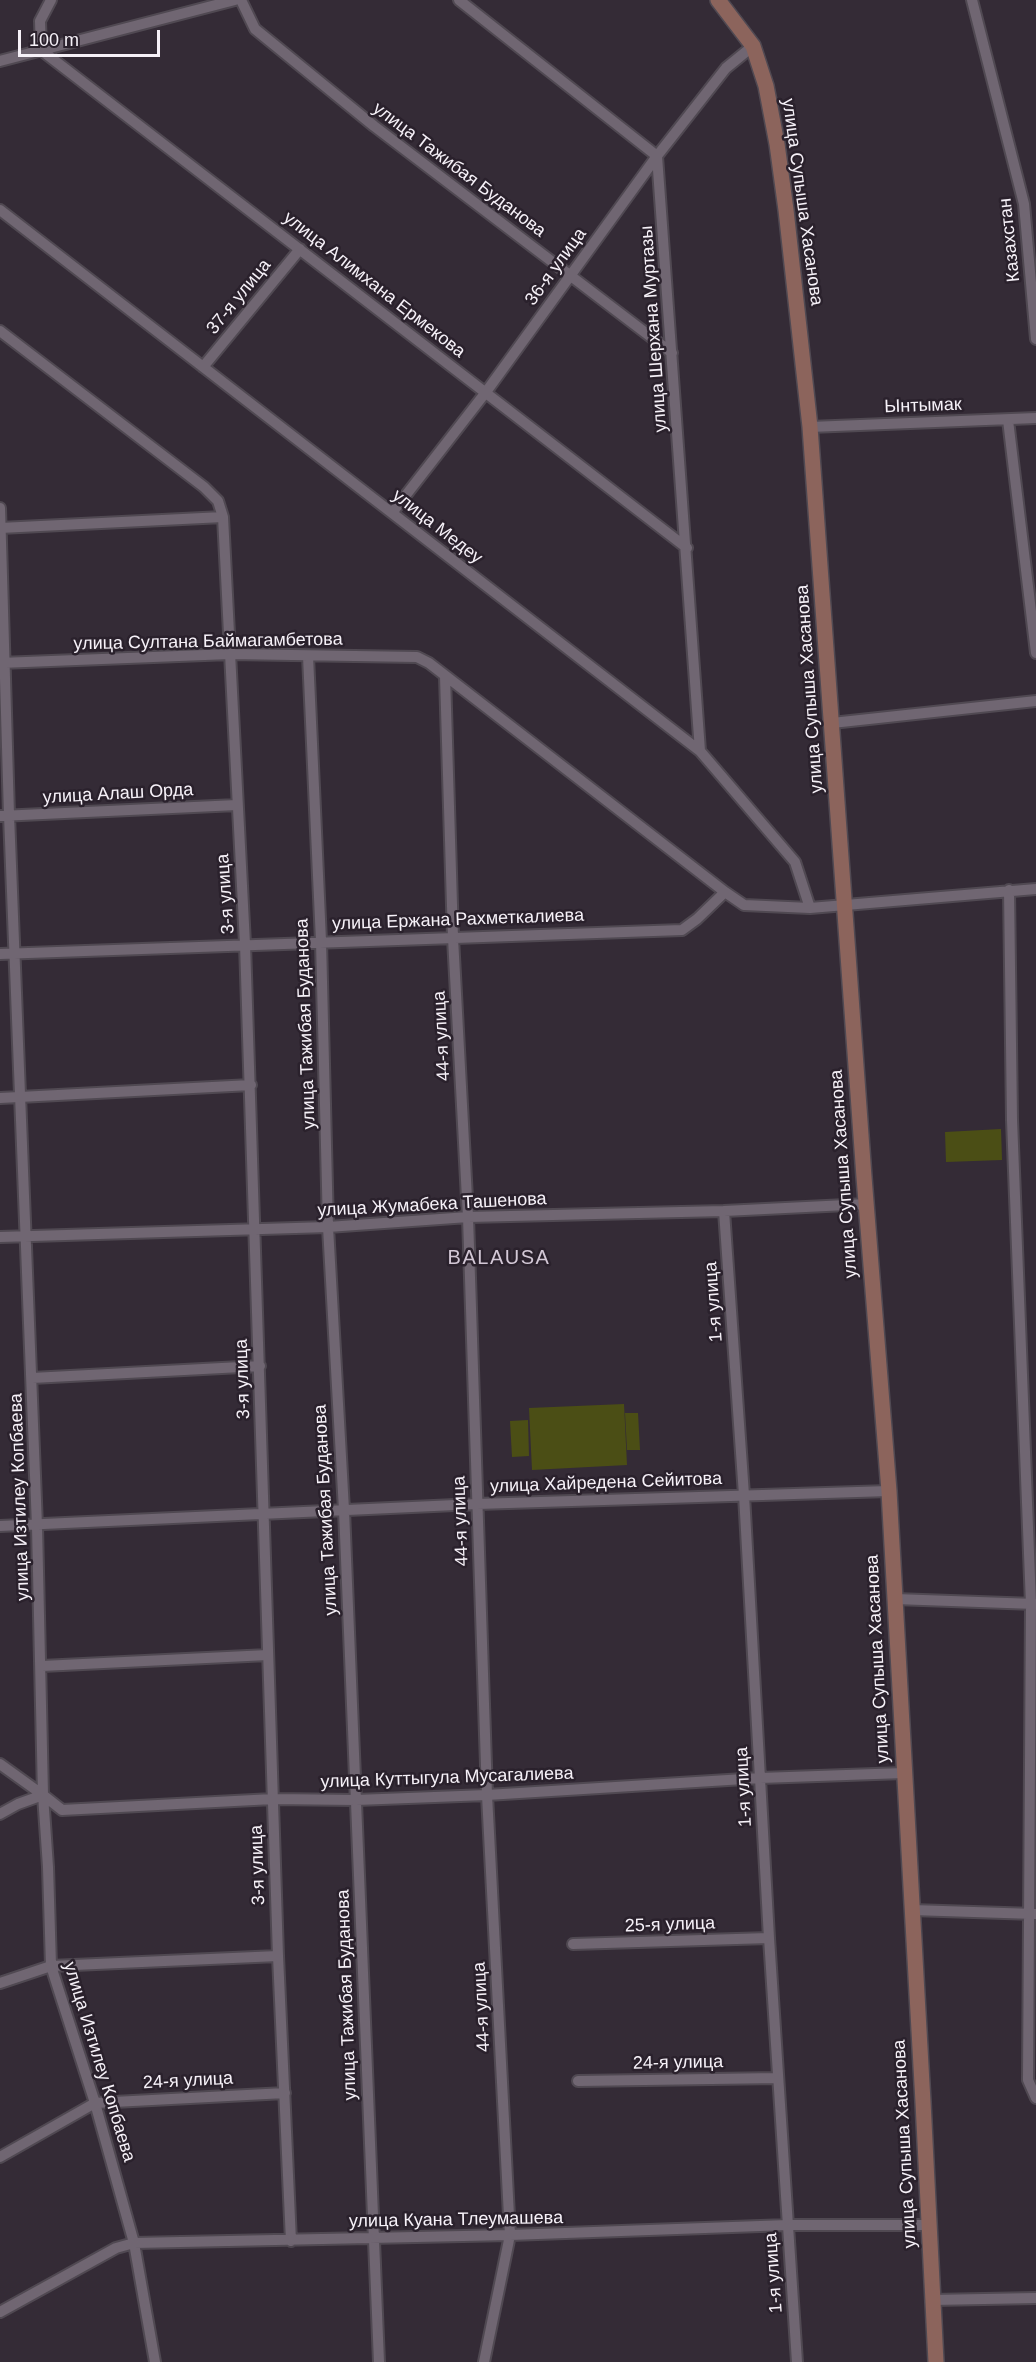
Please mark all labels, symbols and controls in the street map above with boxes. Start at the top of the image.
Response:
scale bar [21,18,164,56]
text: 100 m [29,30,79,50]
street label: улица Супыша Хасанова [777,97,827,307]
street label: улица Тажибая Буданова [368,98,550,242]
street label: Казахстан [995,197,1025,283]
street label: улица Алимхана Ермекова [279,207,469,363]
street label: 36-я улица [521,224,591,310]
street label: улица Шерхана Муртазы [636,225,672,433]
street label: 37-я улица [202,255,276,339]
street label: Ынтымак [884,394,962,418]
street label: улица Медеу [388,485,486,569]
street label: улица Супыша Хасанова [792,584,828,794]
street label: улица Султана Баймагамбетова [73,629,343,655]
street label: улица Алаш Орда [42,779,194,809]
street label: 3-я улица [212,853,240,935]
street label: улица Ержана Рахметкалиева [332,905,584,935]
street label: улица Тажибая Буданова [292,918,320,1130]
street label: 44-я улица [429,990,455,1082]
street label: улица Супыша Хасанова [826,1069,862,1279]
street label: улица Жумабека Ташенова [317,1188,547,1222]
district label: BALAUSA [448,1246,550,1270]
street label: 1-я улица [700,1261,728,1343]
street label: 3-я улица [231,1339,255,1419]
street label: улица Изтилеу Копбаева [6,1393,34,1601]
street label: улица Тажибая Буданова [310,1404,342,1616]
street label: улица Хайредена Сейитова [490,1468,722,1498]
street label: 44-я улица [449,1476,473,1566]
street label: улица Супыша Хасанова [862,1554,894,1764]
street label: 1-я улица [731,1746,757,1828]
street label: улица Куттыгула Мусагалиева [320,1763,574,1793]
street label: 3-я улица [246,1825,270,1905]
street label: улица Тажибая Буданова [333,1889,361,2101]
street label: 25-я улица [625,1913,715,1937]
street label: улица Изтилеу Копбаева [58,1959,140,2165]
street label: 44-я улица [469,1961,495,2053]
street label: улица Супыша Хасанова [889,2039,921,2249]
street label: 24-я улица [633,2051,723,2075]
street label: 24-я улица [142,2068,234,2094]
street label: улица Куана Тлеумашева [349,2207,563,2233]
street label: 1-я улица [760,2232,788,2314]

